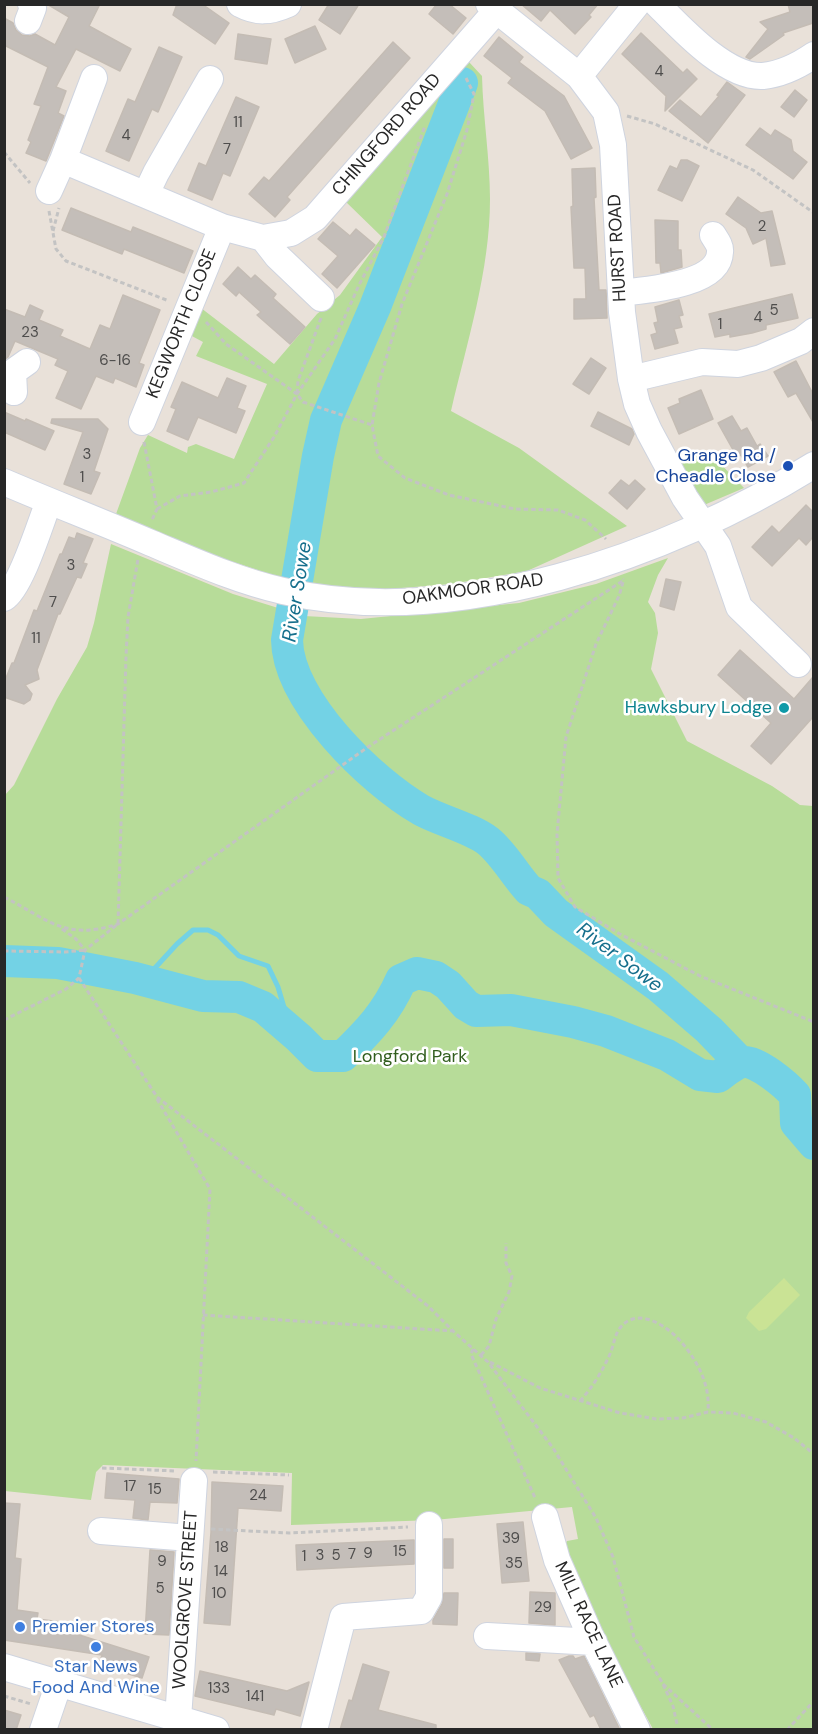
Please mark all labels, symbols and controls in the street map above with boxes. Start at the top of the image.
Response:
house number: 4 [654,63,664,81]
street label: CHINGFORD ROAD [328,69,446,201]
house number: 11 [233,114,243,132]
house number: 4 [121,127,131,145]
house number: 7 [223,141,231,159]
street label: HURST ROAD [604,194,632,302]
house number: 2 [758,218,766,236]
street label: KEGWORTH CLOSE [142,246,222,402]
house number: 5 [769,302,779,320]
house number: 4 [753,309,763,327]
house number: 1 [718,316,722,334]
house number: 23 [21,324,39,342]
house number: 6-16 [99,352,131,370]
place label: Grange Rd / Cheadle Close [656,445,776,488]
house number: 3 [83,446,91,464]
marker: Grange Rd / Cheadle Close [781,459,795,473]
house number: 1 [80,469,84,487]
water label: River Sowe [278,540,318,644]
house number: 3 [67,557,75,575]
street label: OAKMOOR ROAD [401,569,545,611]
house number: 7 [49,594,57,612]
house number: 11 [31,630,41,648]
place label: Hawksbury Lodge [625,697,772,719]
marker: Hawksbury Lodge [777,701,791,715]
water label: River Sowe [571,918,667,998]
park label: Longford Park [353,1046,467,1068]
house number: 17 [124,1478,136,1496]
house number: 15 [148,1481,162,1499]
house number: 24 [249,1487,267,1505]
street label: WOOLGROVE STREET [169,1510,203,1690]
house number: 39 [502,1530,520,1548]
house number: 18 [215,1539,229,1557]
house number: 15 [393,1543,407,1561]
house number: 9 [363,1545,373,1563]
house number: 7 [348,1546,356,1564]
house number: 3 [316,1547,324,1565]
house number: 5 [331,1547,341,1565]
house number: 1 [302,1548,306,1566]
house number: 9 [157,1553,167,1571]
house number: 35 [505,1555,523,1573]
street label: MILL RACE LANE [549,1558,627,1692]
house number: 14 [214,1563,228,1581]
house number: 5 [155,1580,165,1598]
house number: 10 [212,1585,226,1603]
house number: 29 [534,1599,552,1617]
place label: Premier Stores [32,1616,155,1638]
marker: Premier Stores [13,1620,27,1634]
marker: Star News Food And Wine [89,1640,103,1654]
place label: Star News Food And Wine [32,1656,160,1698]
house number: 133 [208,1680,230,1698]
house number: 141 [246,1688,264,1706]

